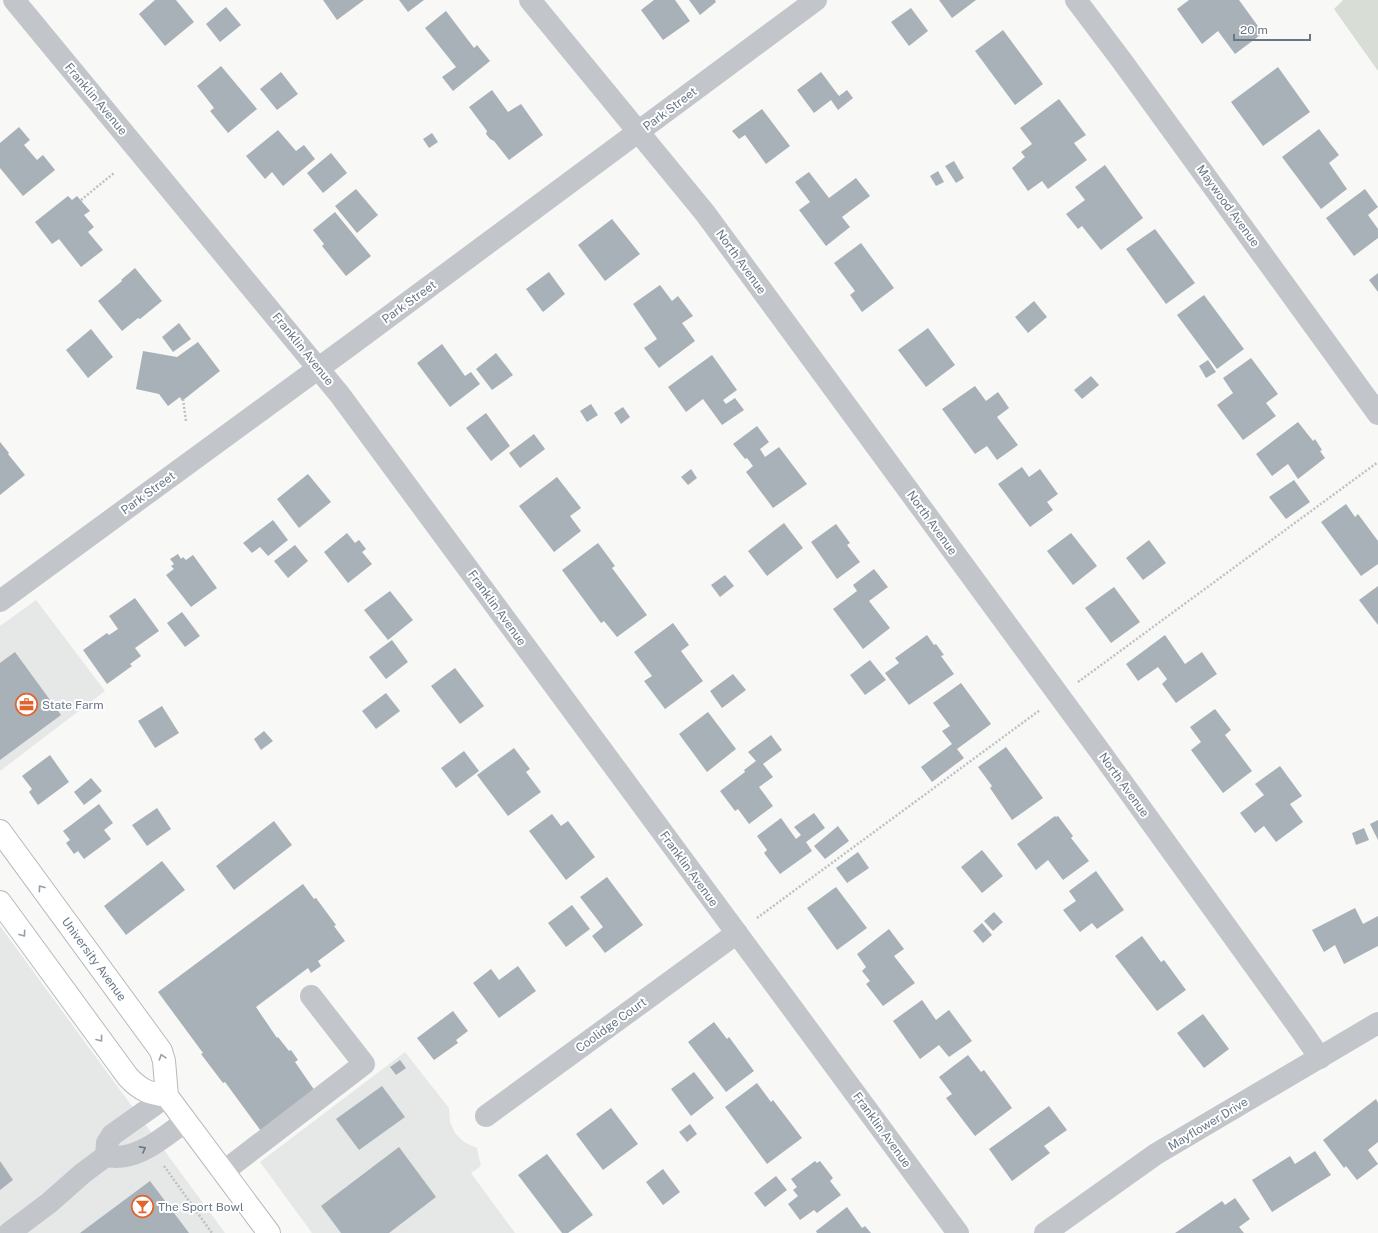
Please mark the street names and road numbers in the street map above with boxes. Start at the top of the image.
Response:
street label: Franklin Avenue [62,60,130,138]
street label: Park Street [640,84,700,134]
street label: Maywood Avenue [1194,162,1262,250]
street label: North Avenue [713,227,769,297]
street label: Park Street [379,277,439,326]
street label: Franklin Avenue [269,310,337,388]
street label: Park Street [118,468,178,517]
street label: North Avenue [904,488,960,558]
street label: Franklin Avenue [465,568,529,649]
street label: North Avenue [1096,750,1152,820]
street label: Franklin Avenue [657,829,721,910]
street label: University Avenue [59,915,129,1004]
street label: Coolidge Court [573,995,649,1055]
street label: Franklin Avenue [850,1090,914,1171]
street label: Mayflower Drive [1166,1095,1251,1153]

